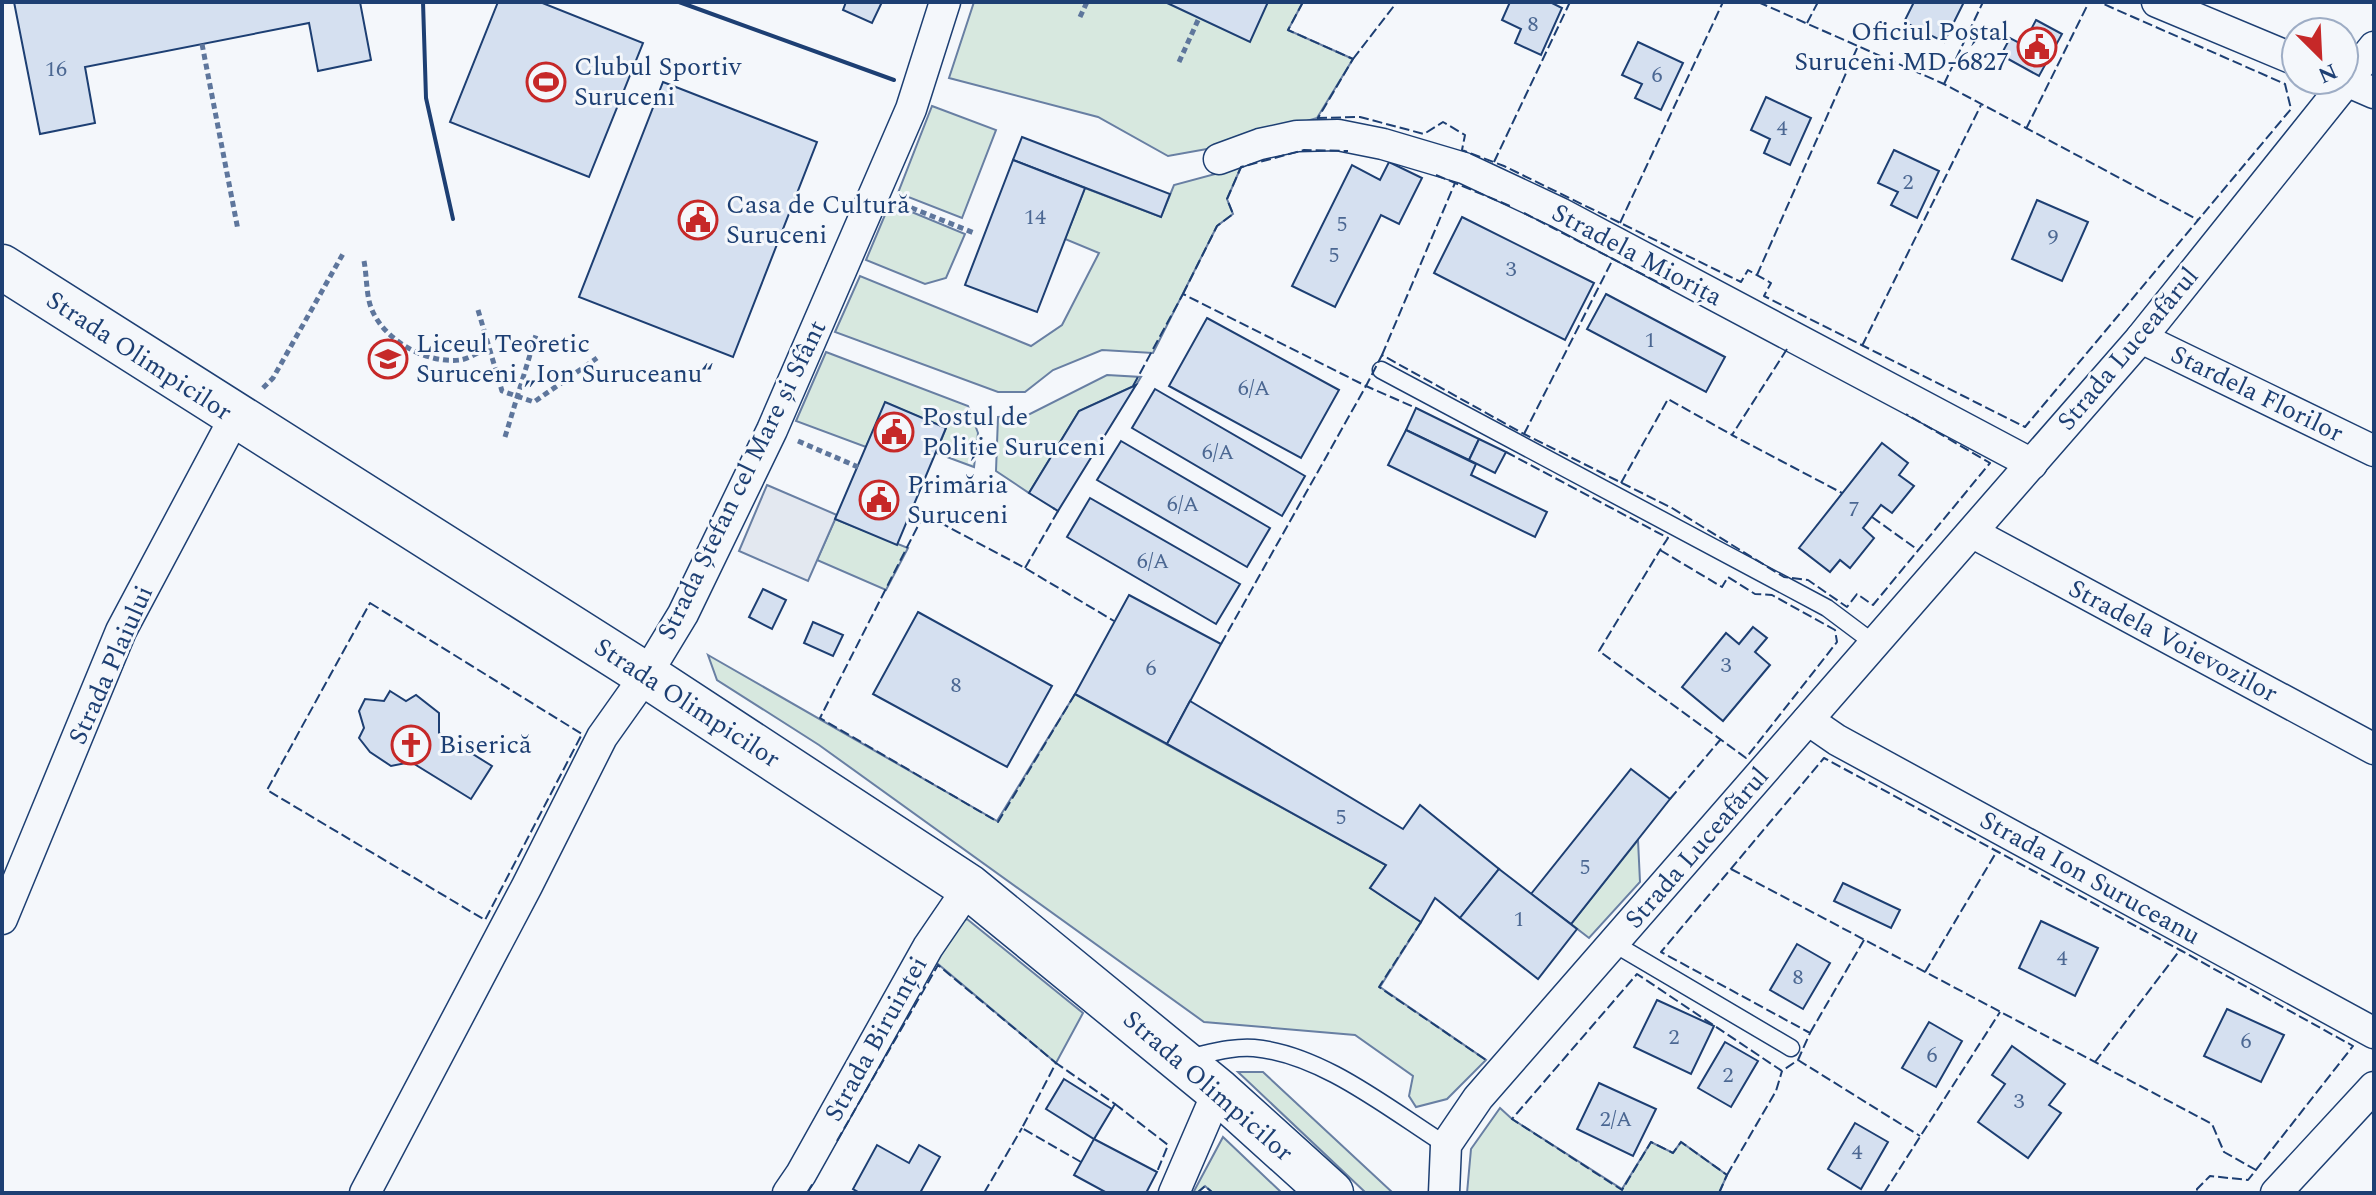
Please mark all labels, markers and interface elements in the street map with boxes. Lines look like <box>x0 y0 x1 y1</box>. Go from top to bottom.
house number: 8 <box>1527 8 1539 41</box>
place label: Oficiul Poștal Suruceni MD-6827 <box>1794 12 2009 82</box>
north arrow <box>2280 16 2360 96</box>
public building icon: Oficiul Poștal Suruceni MD-6827 <box>2016 26 2058 68</box>
place label: Clubul Sportiv Suruceni <box>574 47 743 117</box>
house number: 16 <box>45 53 67 86</box>
text: N <box>2313 54 2342 92</box>
house number: 6 <box>1651 59 1663 92</box>
sports icon: Clubul Sportiv Suruceni <box>525 61 567 103</box>
house number: 4 <box>1776 112 1788 145</box>
house number: 2 <box>1902 166 1914 199</box>
place label: Casa de Cultură Suruceni <box>726 185 910 255</box>
street label: Stradela Miorița <box>1544 193 1730 317</box>
public building icon: Casa de Cultură Suruceni <box>677 199 719 241</box>
house number: 14 <box>1024 201 1046 234</box>
house number: 5 <box>1336 208 1348 241</box>
house number: 9 <box>2047 221 2059 254</box>
house number: 5 <box>1328 239 1340 272</box>
house number: 3 <box>1505 253 1517 286</box>
street label: Strada Luceafărul <box>2047 258 2209 440</box>
street label: Strada Olimpicilor <box>38 281 240 431</box>
street label: Strada Ștefan cel Mare și Sfânt <box>647 313 837 647</box>
place label: Liceul Teoretic Suruceni „Ion Suruceanu“ <box>416 324 714 394</box>
house number: 1 <box>1644 324 1656 357</box>
street label: Stardela Florilor <box>2164 335 2350 453</box>
school or university icon: Liceul Teoretic Suruceni „Ion Suruceanu“ <box>367 338 409 380</box>
house number: 6/A <box>1238 372 1270 405</box>
place label: Postul de Poliție Suruceni <box>922 397 1106 467</box>
public building icon: Postul de Poliție Suruceni <box>873 411 915 453</box>
house number: 6/A <box>1202 436 1234 469</box>
place label: Primăria Suruceni <box>907 465 1008 535</box>
public building icon: Primăria Suruceni <box>858 479 900 521</box>
house number: 6/A <box>1167 488 1199 521</box>
house number: 7 <box>1848 493 1860 526</box>
house number: 6/A <box>1137 545 1169 578</box>
street label: Stradela Voievozilor <box>2061 569 2285 713</box>
street label: Strada Plaiului <box>58 579 164 751</box>
street label: Strada Olimpicilor <box>586 628 788 778</box>
house number: 3 <box>1720 649 1732 682</box>
house number: 6 <box>1145 652 1157 685</box>
house number: 8 <box>950 669 962 702</box>
church icon: Biserică <box>390 724 432 766</box>
place label: Biserică <box>439 725 532 765</box>
street label: Strada Luceafărul <box>1615 758 1779 938</box>
house number: 5 <box>1335 801 1347 834</box>
street label: Strada Ion Suruceanu <box>1972 801 2208 955</box>
house number: 5 <box>1579 851 1591 884</box>
house number: 1 <box>1513 903 1525 936</box>
house number: 4 <box>2056 942 2068 975</box>
street label: Strada Biruinței <box>814 949 938 1129</box>
house number: 8 <box>1792 961 1804 994</box>
street label: Strada Olimpicilor <box>1114 1000 1302 1172</box>
house number: 2 <box>1668 1021 1680 1054</box>
house number: 6 <box>2240 1025 2252 1058</box>
house number: 6 <box>1926 1039 1938 1072</box>
house number: 2 <box>1722 1059 1734 1092</box>
house number: 3 <box>2013 1085 2025 1118</box>
house number: 2/A <box>1600 1103 1632 1136</box>
house number: 4 <box>1851 1136 1863 1169</box>

